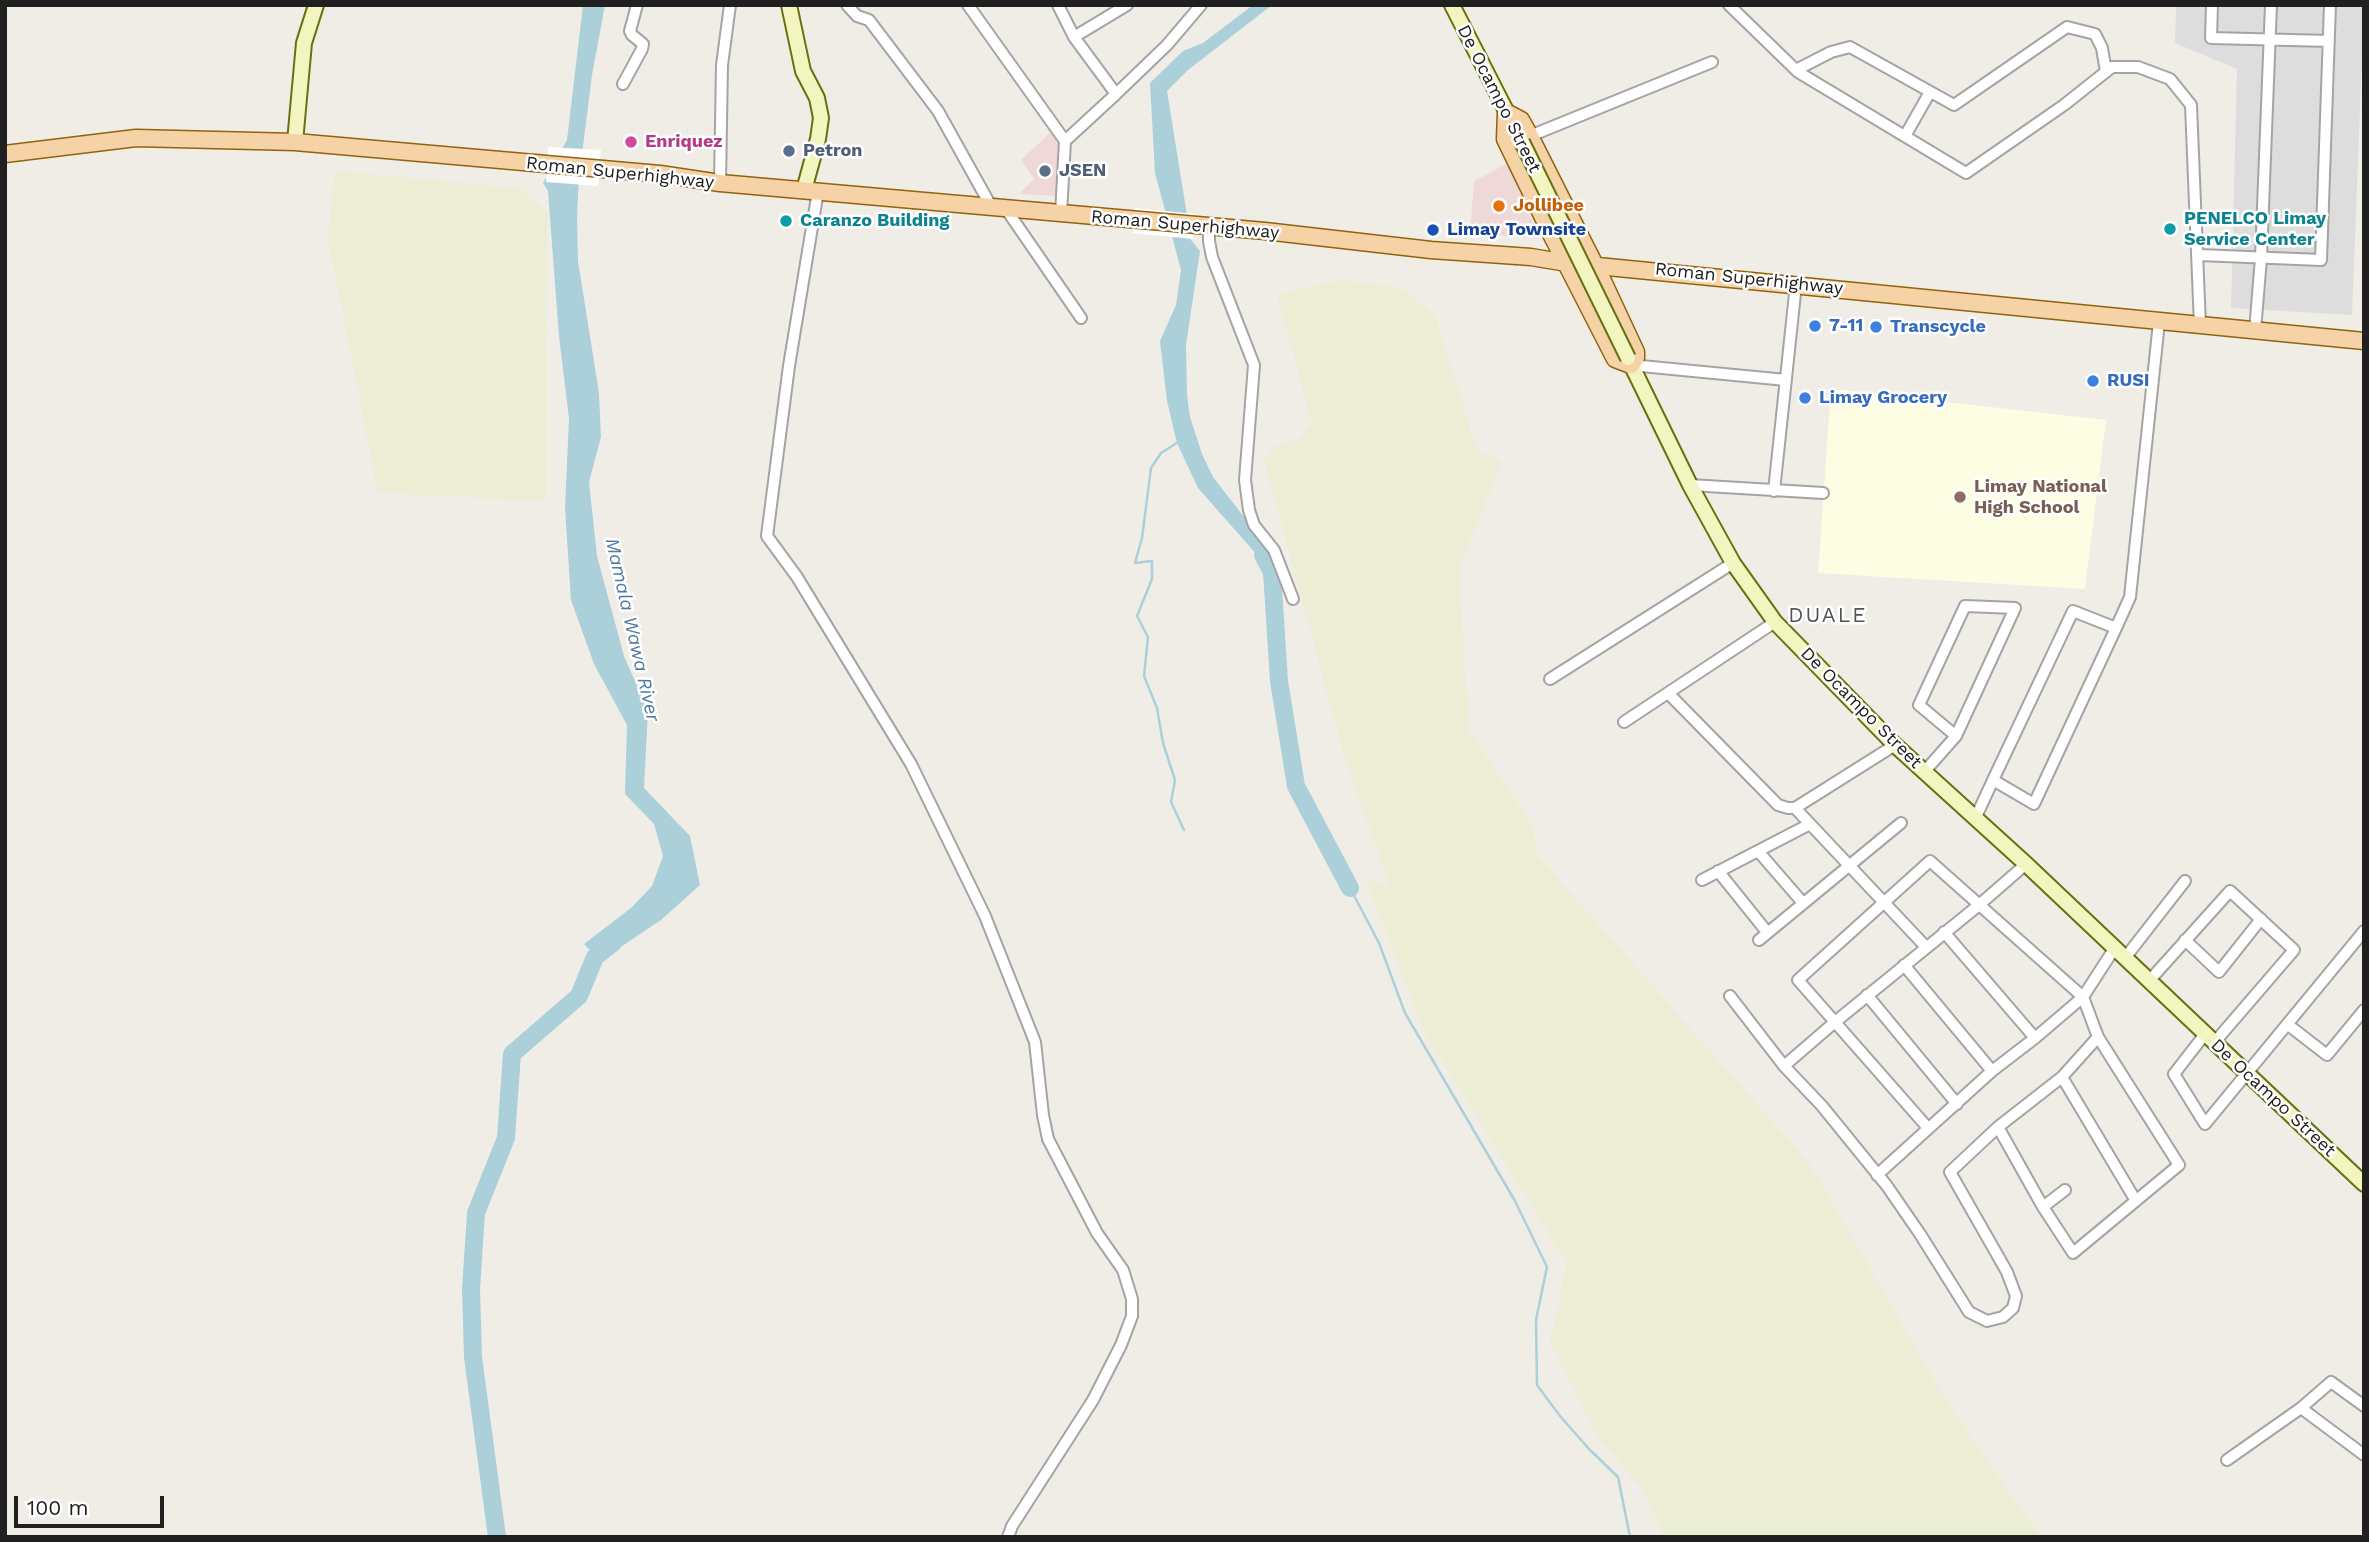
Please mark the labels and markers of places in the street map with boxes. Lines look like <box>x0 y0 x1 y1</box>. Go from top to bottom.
place label: Enriquez <box>645 131 723 153</box>
marker: Enriquez <box>623 134 639 150</box>
place label: Petron <box>803 140 862 162</box>
marker: Petron <box>781 143 797 159</box>
place label: JSEN <box>1059 160 1106 182</box>
marker: JSEN <box>1037 163 1053 179</box>
place label: Jollibee <box>1513 195 1584 217</box>
marker: Jollibee <box>1491 198 1507 214</box>
place label: PENELCO Limay Service Center <box>2184 208 2326 250</box>
place label: Caranzo Building <box>800 210 949 232</box>
marker: Caranzo Building <box>778 213 794 229</box>
place label: Limay Townsite <box>1447 219 1586 241</box>
marker: PENELCO Limay Service Center <box>2162 221 2178 237</box>
marker: Limay Townsite <box>1425 222 1441 238</box>
place label: 7-11 <box>1829 315 1863 337</box>
place label: Transcycle <box>1890 316 1986 338</box>
marker: 7-11 <box>1807 318 1823 334</box>
marker: Transcycle <box>1868 319 1884 335</box>
place label: RUSI <box>2107 370 2150 392</box>
marker: RUSI <box>2085 373 2101 389</box>
place label: Limay Grocery <box>1819 387 1947 409</box>
marker: Limay Grocery <box>1797 390 1813 406</box>
place label: Limay National High School <box>1974 476 2107 518</box>
marker: Limay National High School <box>1952 489 1968 505</box>

